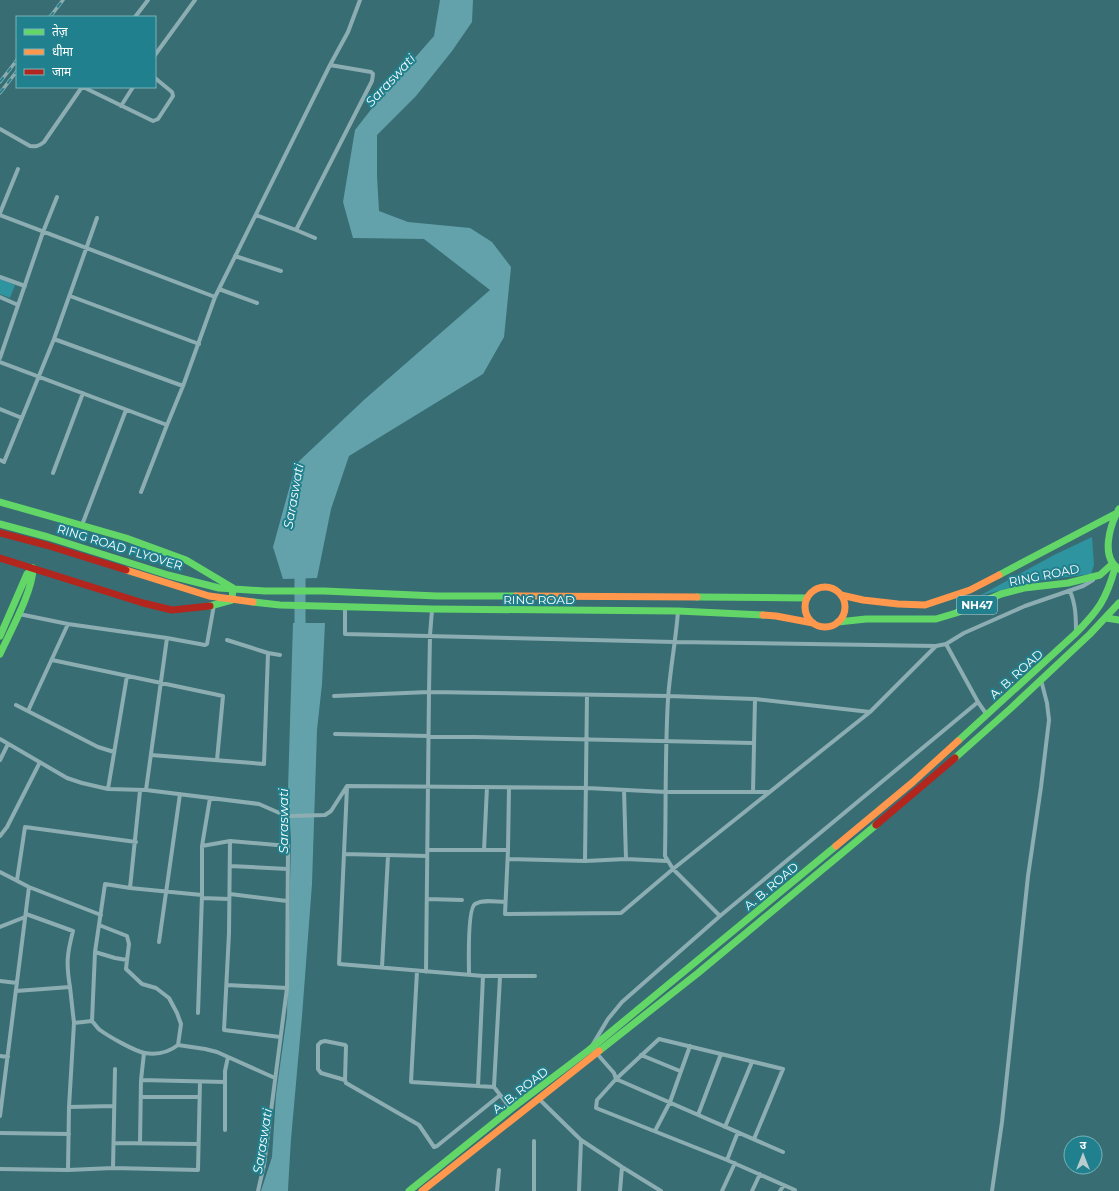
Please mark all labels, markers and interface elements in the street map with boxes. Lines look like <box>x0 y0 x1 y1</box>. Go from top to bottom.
legend <box>16 16 156 88</box>
text: तेज़ <box>52 24 69 39</box>
text: धीमा <box>52 44 74 59</box>
water label: Saraswati <box>362 50 419 109</box>
text: जाम <box>52 64 72 79</box>
water label: Saraswati <box>279 462 307 530</box>
street label: RING ROAD FLYOVER <box>55 521 185 573</box>
street label: RING ROAD <box>1007 561 1081 589</box>
street label: RING ROAD <box>503 592 575 607</box>
road number: NH47 <box>957 596 997 614</box>
street label: A. B. ROAD <box>986 646 1046 702</box>
water label: Saraswati <box>275 788 291 854</box>
street label: A. B. ROAD <box>741 859 801 913</box>
street label: A. B. ROAD <box>489 1064 551 1116</box>
water label: Saraswati <box>249 1107 275 1175</box>
north arrow <box>1063 1135 1103 1175</box>
text: उ <box>1080 1138 1087 1152</box>

